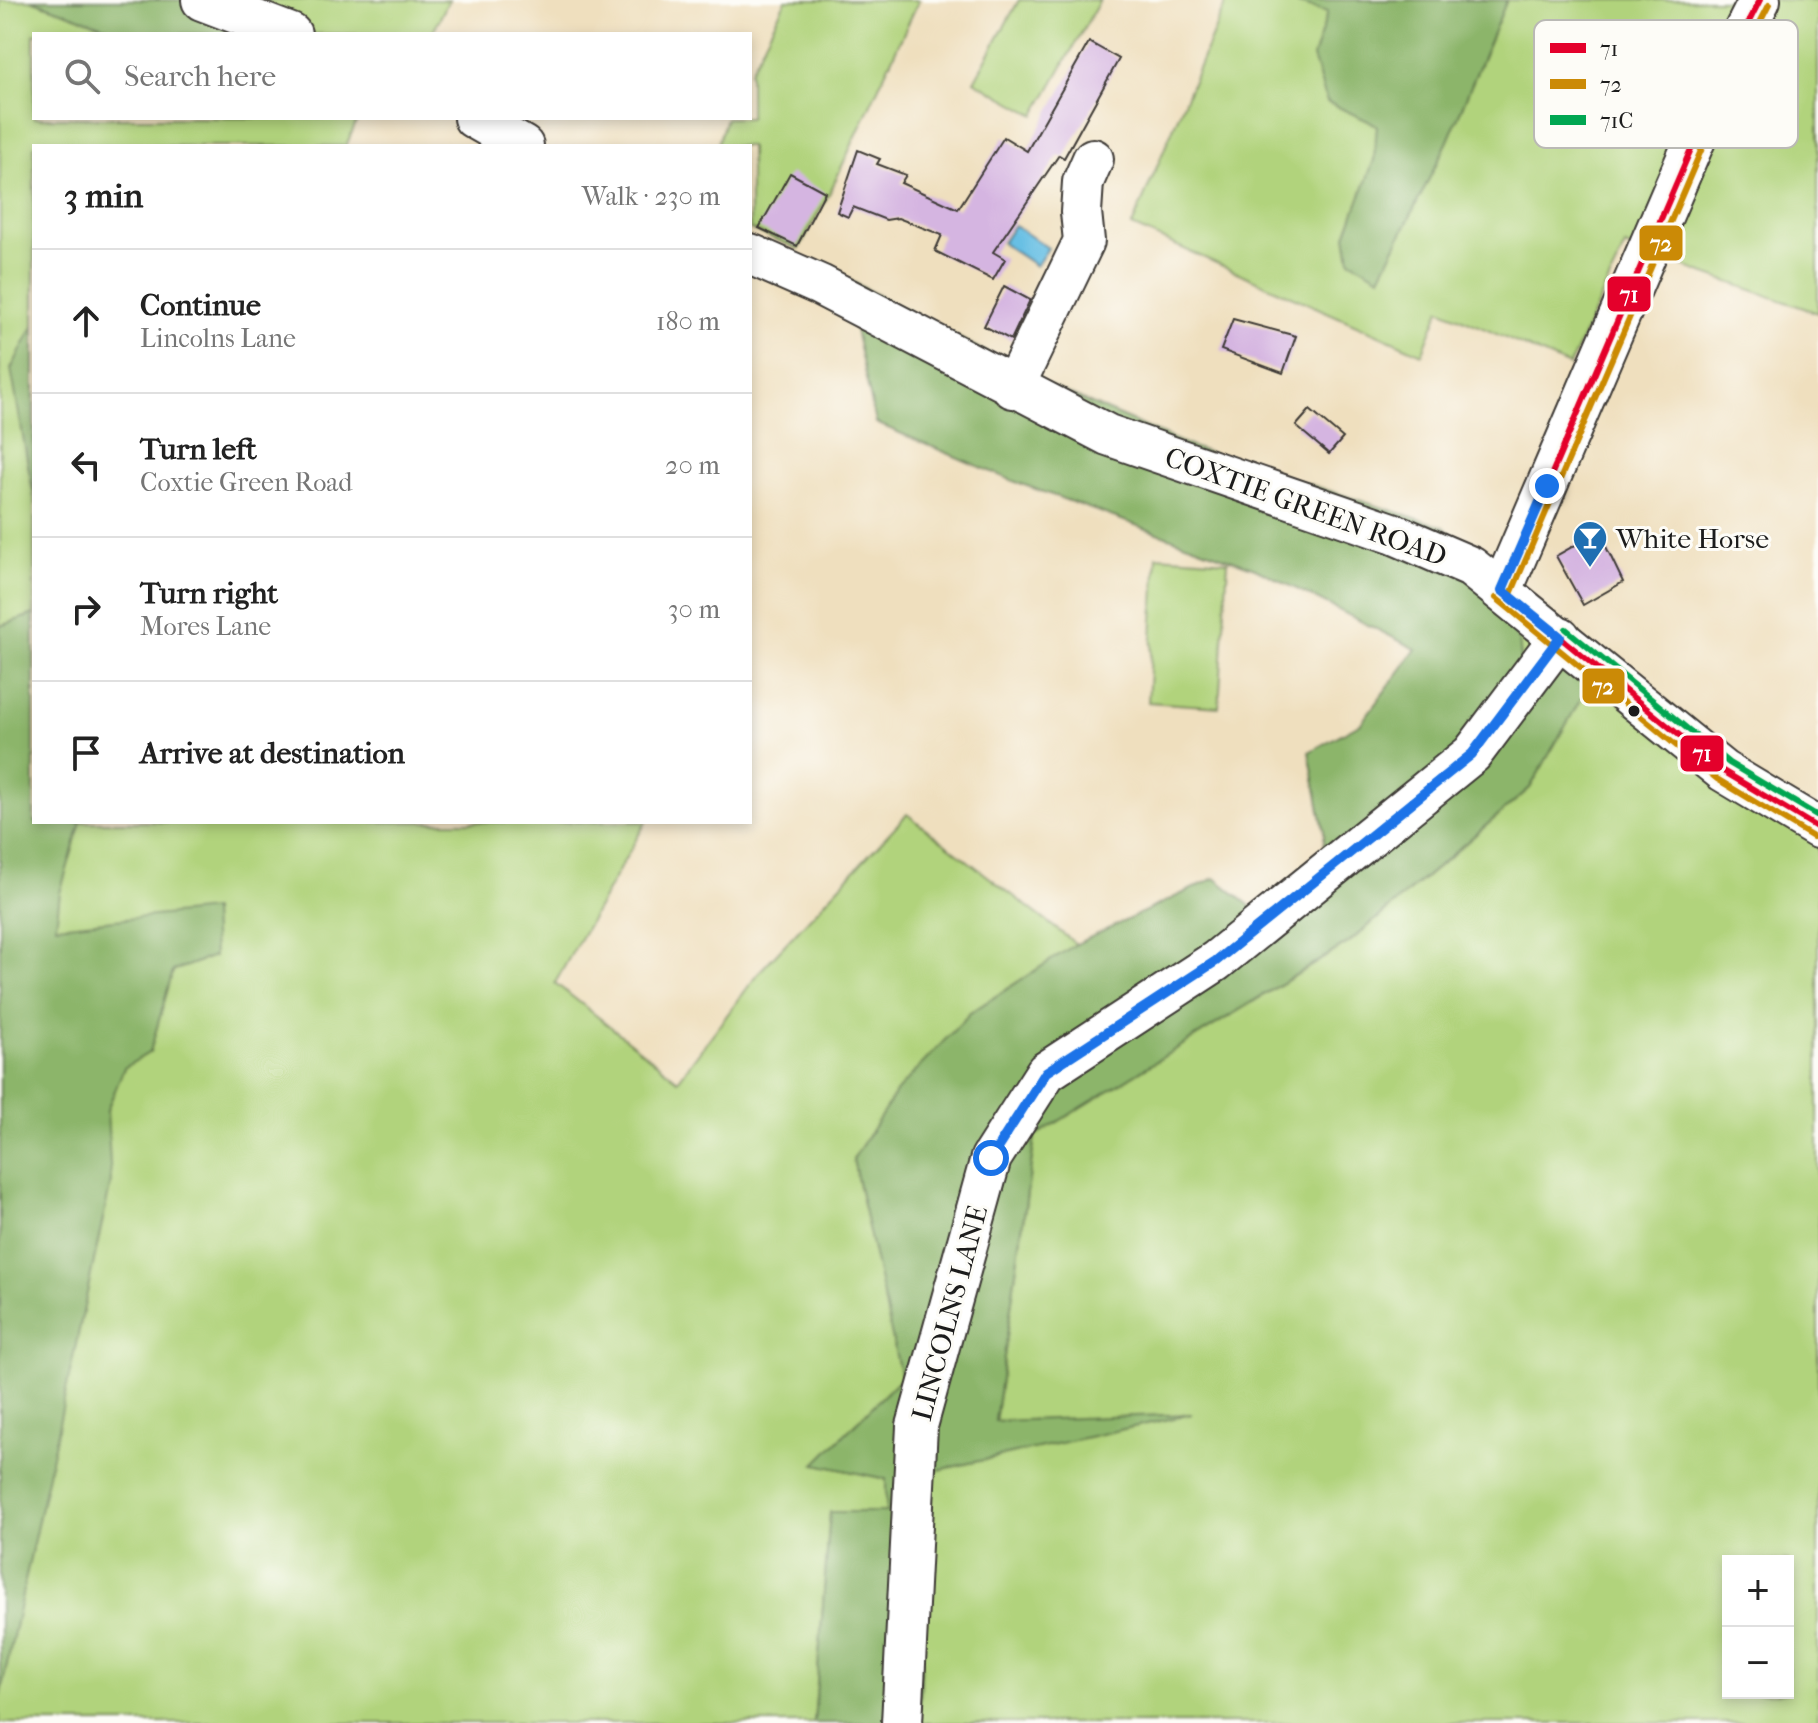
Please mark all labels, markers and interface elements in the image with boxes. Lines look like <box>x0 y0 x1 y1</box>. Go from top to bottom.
legend <box>1534 20 1798 148</box>
search box <box>32 32 752 120</box>
text: 71 <box>1600 36 1618 62</box>
icon: search <box>60 54 104 98</box>
text: Search here <box>124 59 276 94</box>
text: 72 <box>1600 72 1622 98</box>
text: 71C <box>1600 108 1633 134</box>
text: 3 min <box>64 176 143 216</box>
text: Walk · 230 m <box>582 181 720 212</box>
line badge: 72 <box>1638 224 1684 262</box>
text: 72 <box>1649 231 1672 257</box>
line badge: 71 <box>1606 275 1652 313</box>
text: 71 <box>1619 282 1638 308</box>
text: Continue <box>140 288 261 323</box>
icon: ahead <box>64 299 108 343</box>
text: 180 m <box>656 306 720 337</box>
text: Lincolns Lane <box>140 323 296 354</box>
text: Turn left <box>140 432 257 467</box>
street label: COXTIE GREEN ROAD <box>1161 440 1451 573</box>
icon: left <box>64 443 108 487</box>
text: 20 m <box>665 450 720 481</box>
text: Coxtie Green Road <box>140 467 353 498</box>
route end <box>1529 468 1565 504</box>
bar icon: White Horse <box>1571 519 1609 569</box>
place label: White Horse <box>1615 522 1769 555</box>
text: Turn right <box>140 576 278 611</box>
icon: right <box>64 587 108 631</box>
text: 30 m <box>668 594 720 625</box>
text: Mores Lane <box>140 611 271 642</box>
line badge: 72 <box>1581 667 1626 705</box>
text: 72 <box>1591 674 1614 700</box>
unlabelled marker <box>1626 703 1642 719</box>
icon: arrive <box>64 731 108 775</box>
line badge: 71 <box>1679 734 1725 773</box>
text: Arrive at destination <box>140 736 405 771</box>
text: 71 <box>1692 741 1711 767</box>
route start <box>973 1140 1009 1176</box>
street label: LINCOLNS LANE <box>905 1202 994 1424</box>
map controls <box>1722 1555 1794 1699</box>
button: + <box>1722 1555 1794 1627</box>
button: − <box>1722 1627 1794 1699</box>

